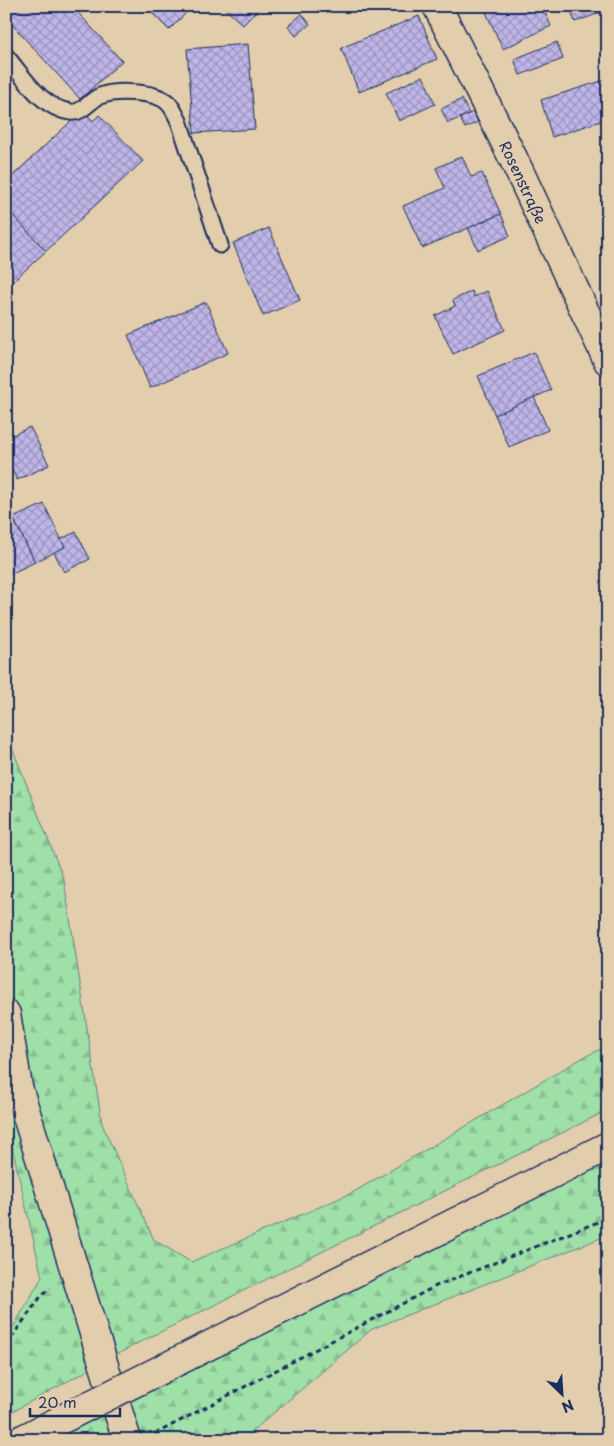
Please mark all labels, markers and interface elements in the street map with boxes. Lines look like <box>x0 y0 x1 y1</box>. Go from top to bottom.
street label: Rosenstraße <box>494 136 553 227</box>
north arrow <box>536 1368 586 1418</box>
scale bar <box>30 1386 120 1418</box>
text: 20 m <box>38 1390 77 1413</box>
text: N <box>558 1394 577 1418</box>

